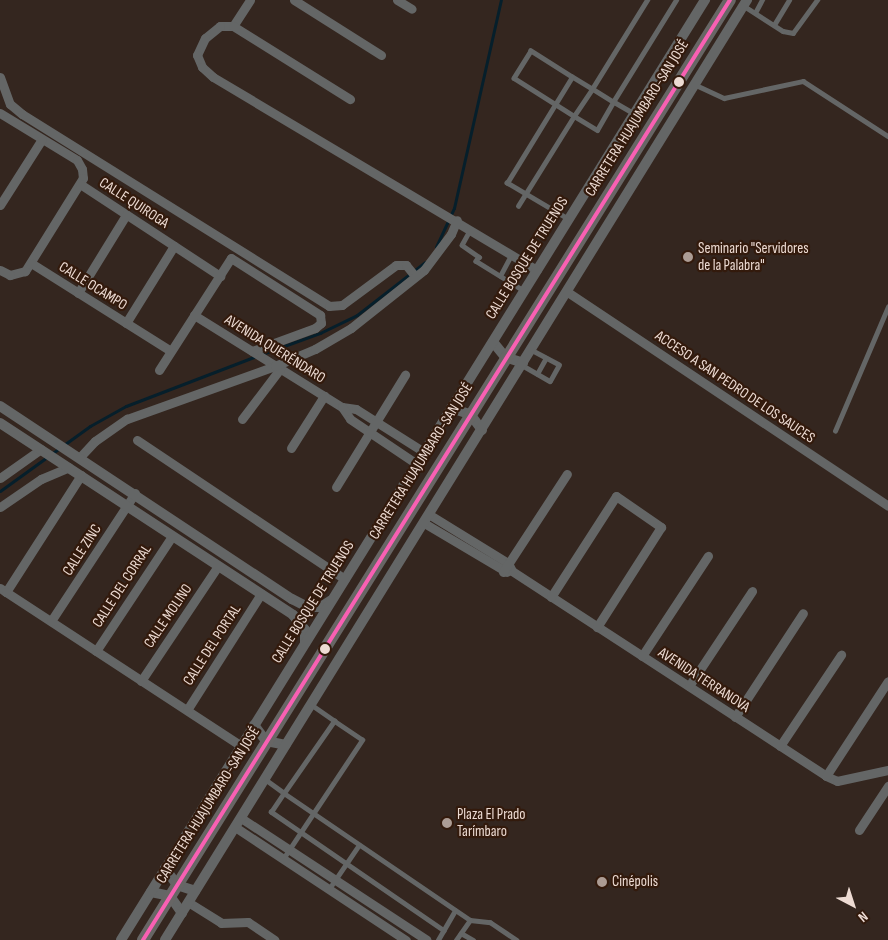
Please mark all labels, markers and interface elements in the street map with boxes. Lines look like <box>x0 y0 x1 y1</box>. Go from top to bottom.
street label: CARRETERA HUAJUMBARO-SAN JOSÉ <box>581 36 693 200</box>
unlabelled marker <box>674 77 684 87</box>
street label: CALLE QUIROGA <box>96 174 172 232</box>
street label: CALLE BOSQUE DE TRUENOS <box>482 193 572 323</box>
place label: Seminario "Servidores de la Palabra" <box>698 239 809 274</box>
marker: Seminario "Servidores de la Palabra" <box>682 251 694 263</box>
street label: CALLE OCAMPO <box>56 258 130 314</box>
street label: AVENIDA QUERÉNDARO <box>221 311 329 387</box>
street label: ACCESO A SAN PEDRO DE LOS SAUCES <box>652 327 818 447</box>
street label: CARRETERA HUAJUMBARO-SAN JOSÉ <box>365 379 477 543</box>
street label: CALLE ZINC <box>59 521 105 579</box>
street label: CALLE BOSQUE DE TRUENOS <box>268 537 358 667</box>
street label: CALLE DEL CORRAL <box>89 541 155 631</box>
street label: CALLE MOLINO <box>140 581 196 651</box>
street label: CALLE DEL PORTAL <box>179 601 245 689</box>
unlabelled marker <box>320 644 330 654</box>
street label: AVENIDA TERRANOVA <box>655 644 753 716</box>
street label: CARRETERA HUAJUMBARO-SAN JOSÉ <box>152 723 264 887</box>
place label: Plaza El Prado Tarímbaro <box>457 805 525 840</box>
marker: Plaza El Prado Tarímbaro <box>441 817 453 829</box>
place label: Cinépolis <box>612 873 658 891</box>
marker: Cinépolis <box>596 876 608 888</box>
north arrow <box>828 880 878 930</box>
text: N <box>855 908 871 926</box>

